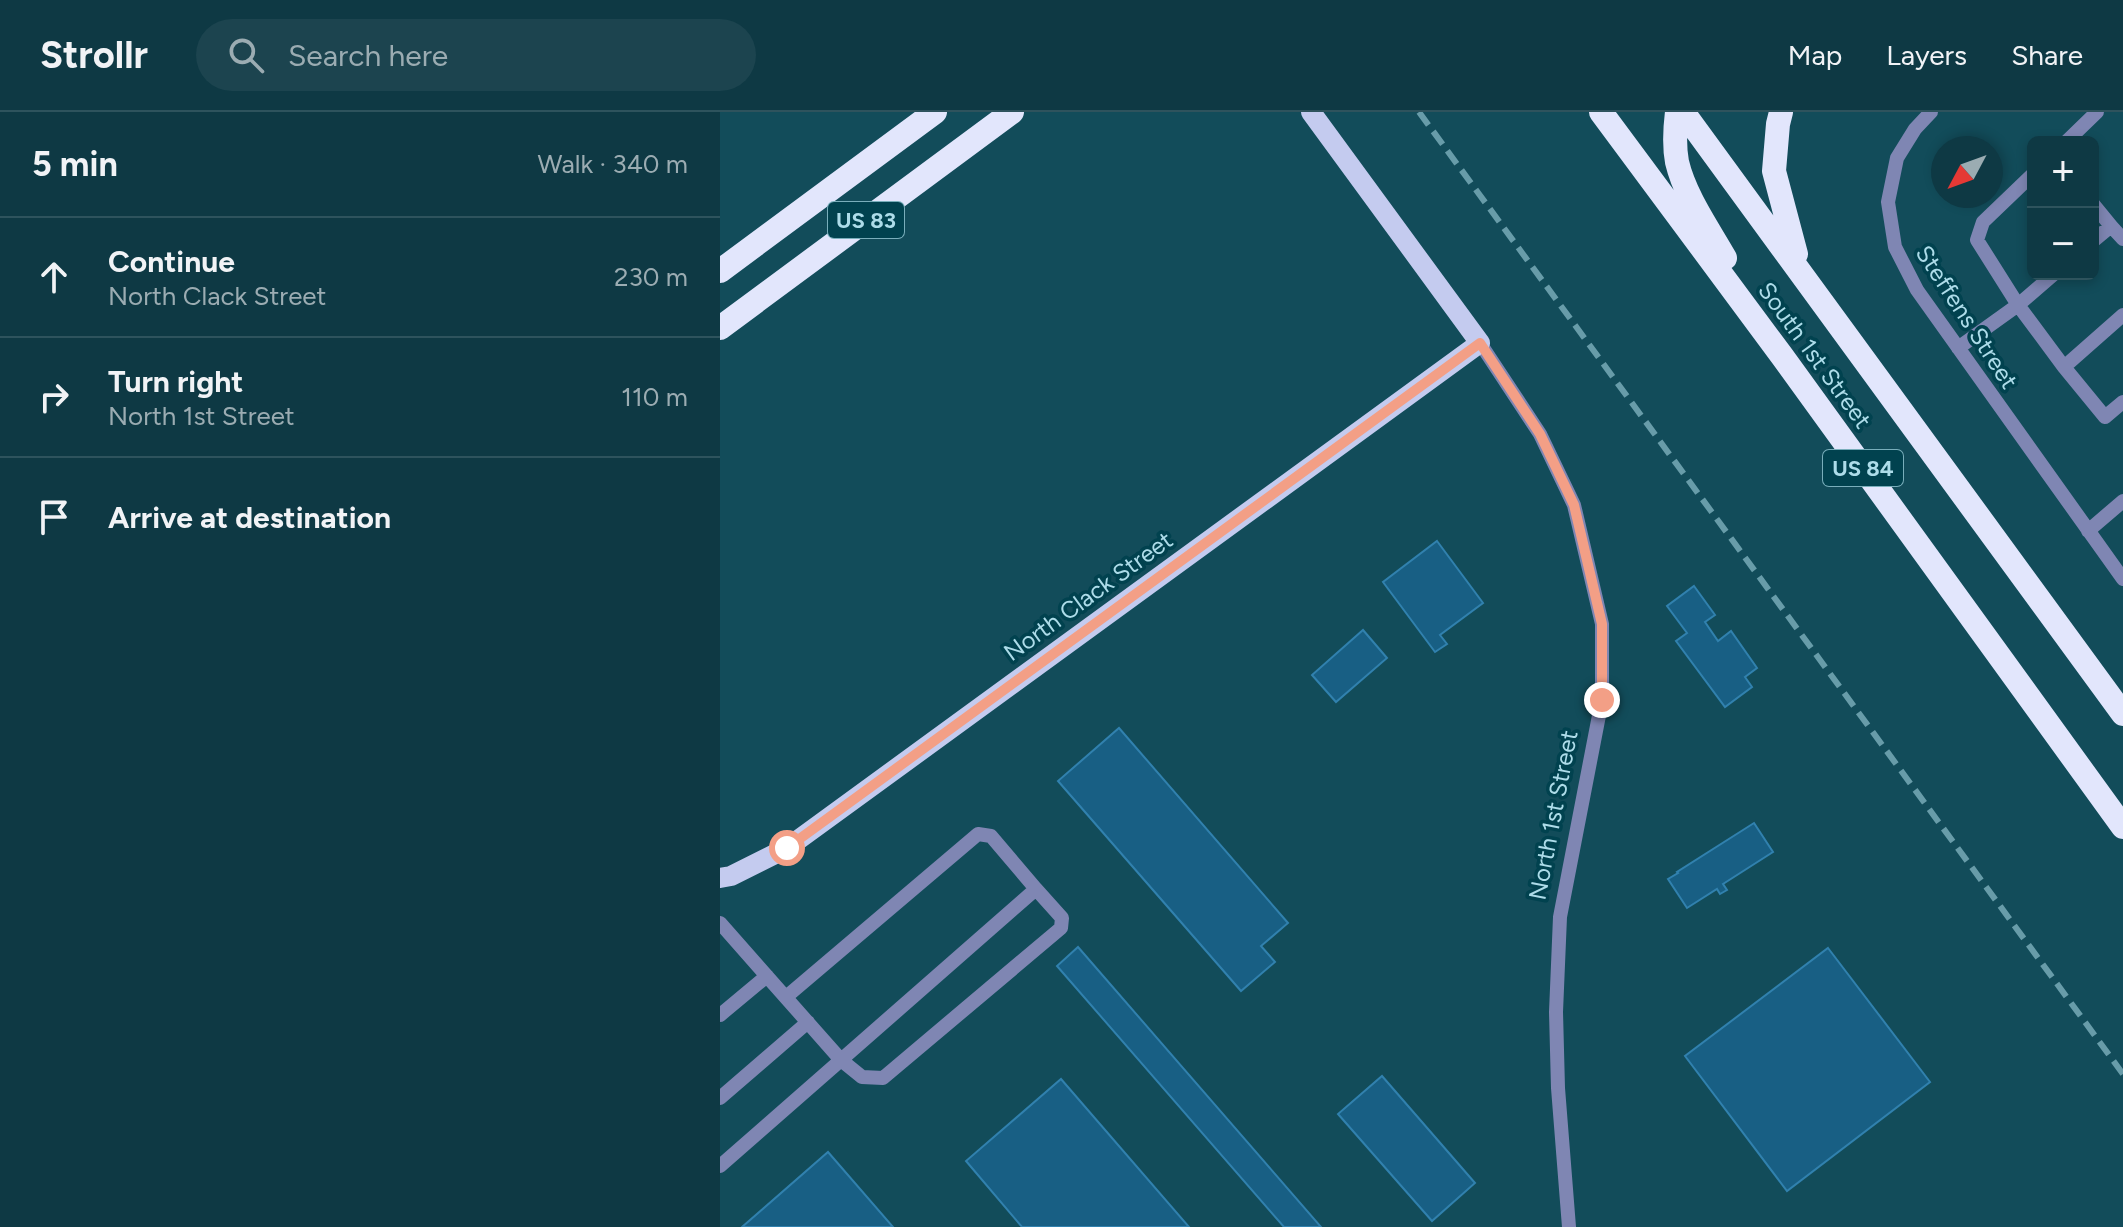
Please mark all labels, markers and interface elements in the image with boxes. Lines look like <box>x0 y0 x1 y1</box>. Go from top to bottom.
search box <box>196 19 756 91</box>
text: Strollr <box>40 32 148 78</box>
icon: search <box>224 33 268 77</box>
text: Search here <box>288 37 448 74</box>
text: Map <box>1788 38 1842 72</box>
text: Layers <box>1886 38 1967 72</box>
text: Share <box>2011 38 2083 72</box>
north arrow <box>1931 136 2003 208</box>
map controls <box>2027 136 2099 280</box>
button: + <box>2027 136 2099 208</box>
text: 5 min <box>32 144 118 185</box>
text: Walk · 340 m <box>538 148 688 180</box>
road number: US 83 <box>828 202 904 238</box>
button: − <box>2027 208 2099 280</box>
street label: Steffens Street <box>1910 240 2024 394</box>
text: Continue <box>108 243 235 280</box>
icon: ahead <box>32 255 76 299</box>
text: 230 m <box>614 261 688 293</box>
street label: South 1st Street <box>1752 276 1878 434</box>
text: North Clack Street <box>108 280 326 312</box>
text: Turn right <box>108 363 243 400</box>
icon: right <box>32 375 76 419</box>
text: 110 m <box>621 381 688 413</box>
text: North 1st Street <box>108 400 295 432</box>
road number: US 84 <box>1823 450 1903 486</box>
icon: arrive <box>32 495 76 539</box>
text: Arrive at destination <box>108 499 391 536</box>
street label: North Clack Street <box>998 525 1178 667</box>
route end <box>1584 682 1620 718</box>
street label: North 1st Street <box>1522 728 1584 902</box>
route start <box>769 830 805 866</box>

